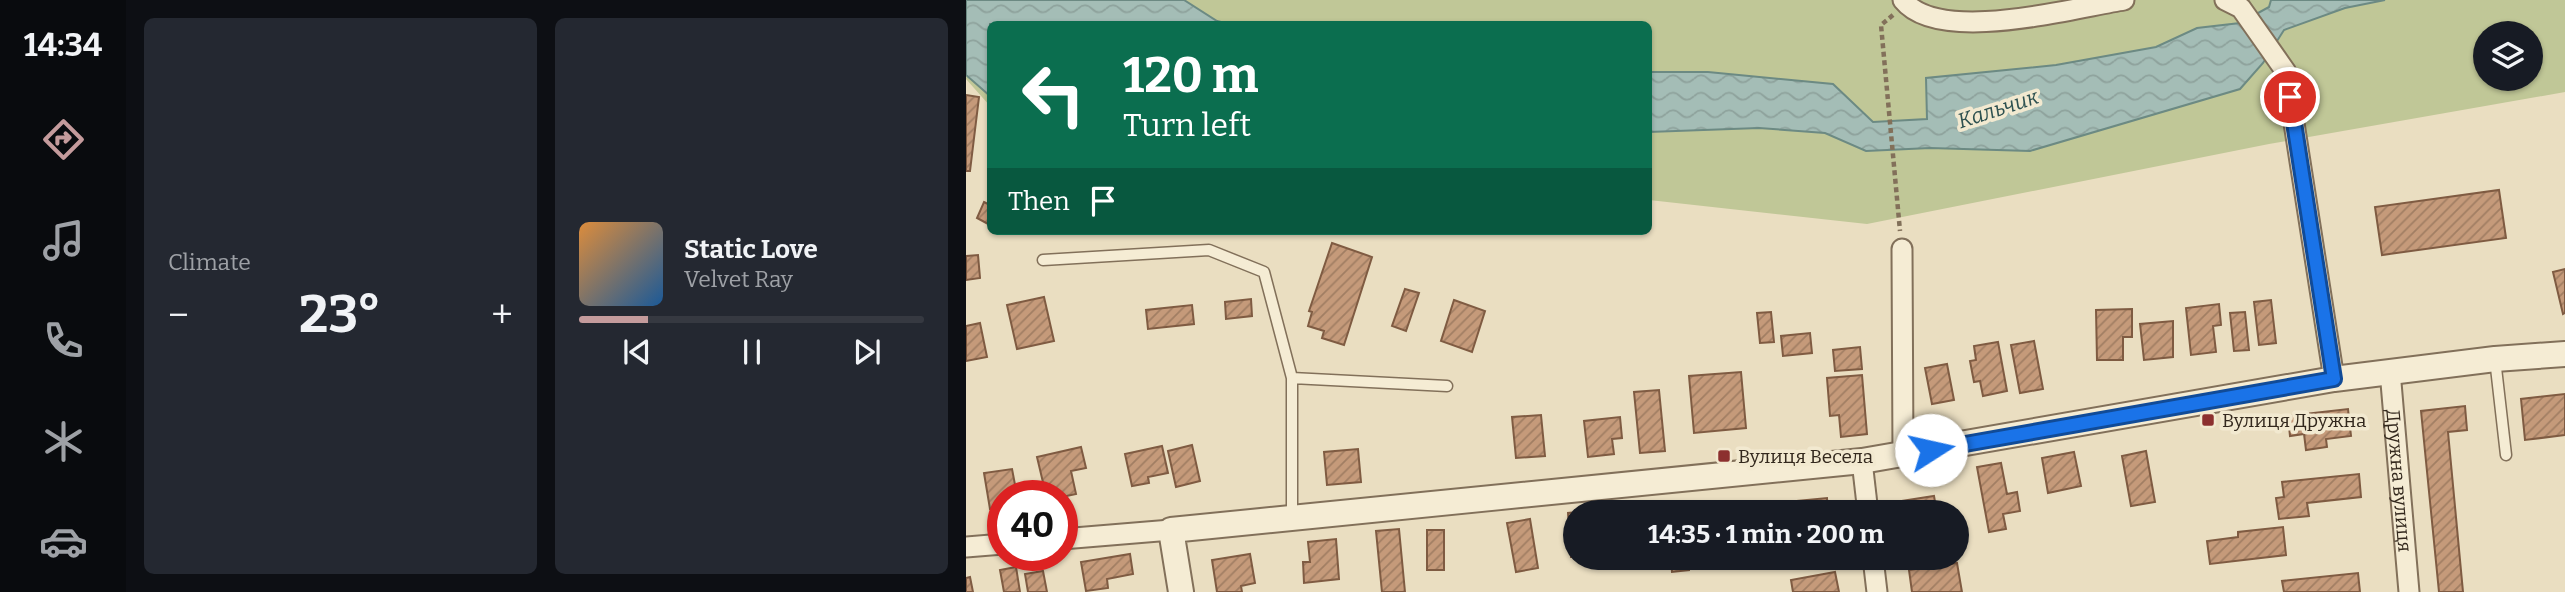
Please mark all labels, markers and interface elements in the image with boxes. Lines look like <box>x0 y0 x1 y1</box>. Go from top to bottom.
map controls <box>2473 21 2543 91</box>
button: layers <box>2473 21 2543 91</box>
text: 14:34 <box>24 26 102 64</box>
text: 120 m <box>1123 46 1258 105</box>
icon: left <box>1008 49 1099 140</box>
pin <box>2260 67 2320 127</box>
icon: arrive <box>2271 78 2309 116</box>
water label: Кальчик <box>1954 84 2042 134</box>
text: Turn left <box>1123 106 1251 144</box>
icon: directions <box>39 115 88 164</box>
icon: arrive <box>1084 182 1122 220</box>
text: Then <box>1008 186 1070 217</box>
icon: music <box>39 216 88 265</box>
text: Static Love <box>684 234 818 265</box>
text: Climate <box>168 248 251 276</box>
text: Velvet Ray <box>684 265 793 293</box>
text: 23° <box>299 283 381 346</box>
text: − <box>168 292 189 338</box>
text: + <box>491 292 513 338</box>
icon: phone <box>39 316 88 365</box>
icon: previous <box>618 333 656 371</box>
icon: pause <box>733 333 771 371</box>
icon: next <box>848 333 886 371</box>
street label: Дружна вулиця <box>2382 408 2417 553</box>
place label: Вулиця Дружна <box>2222 409 2367 432</box>
marker: Вулиця Дружна <box>2200 412 2216 428</box>
position arrow <box>1894 413 1968 487</box>
icon: climate <box>39 417 88 466</box>
place label: Вулиця Весела <box>1738 445 1874 468</box>
marker: Вулиця Весела <box>1716 448 1732 464</box>
speed limit sign: 40 <box>987 480 1078 571</box>
icon: car <box>39 517 88 566</box>
text: 14:35 · 1 min · 200 m <box>1648 519 1884 550</box>

